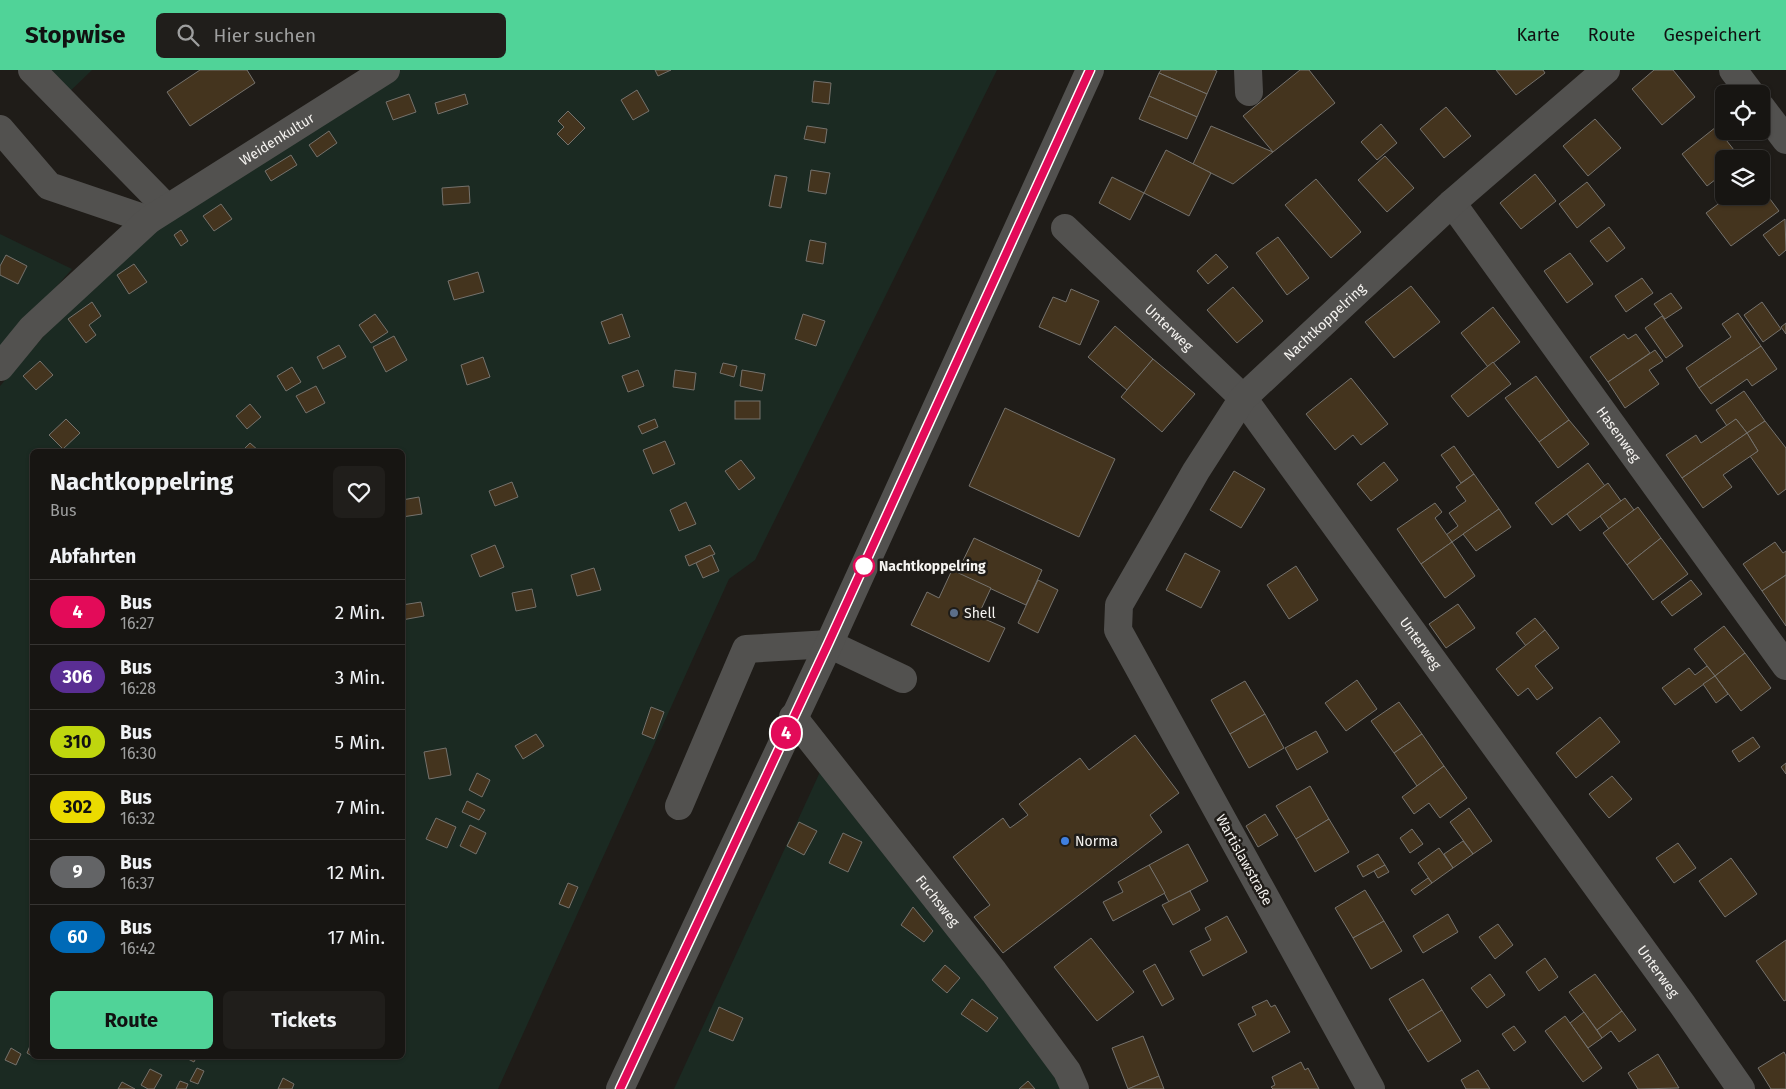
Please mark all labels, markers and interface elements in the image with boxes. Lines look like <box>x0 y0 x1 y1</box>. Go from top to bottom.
search box <box>156 13 506 58</box>
text: Stopwise <box>25 21 126 49</box>
icon: search <box>174 21 202 49</box>
text: Hier suchen <box>214 24 316 47</box>
text: Karte <box>1517 24 1560 46</box>
text: Route <box>1588 24 1635 46</box>
text: Gespeichert <box>1663 24 1761 46</box>
map controls <box>1715 85 1770 205</box>
button: locate <box>1715 85 1770 140</box>
street label: Weidenkultur <box>236 109 318 169</box>
button: layers <box>1715 150 1770 205</box>
street label: Nachtkoppelring <box>1280 279 1369 364</box>
street label: Unterweg <box>1141 300 1197 355</box>
street label: Hasenweg <box>1593 403 1645 466</box>
button: heart <box>333 466 385 518</box>
text: Nachtkoppelring <box>50 468 233 496</box>
text: Bus <box>50 501 77 520</box>
text: Abfahrten <box>50 545 136 568</box>
marker: Nachtkoppelring <box>853 555 875 577</box>
place label: Nachtkoppelring <box>879 558 986 575</box>
text: Bus <box>120 591 152 614</box>
text: 4 <box>72 601 83 623</box>
text: 2 Min. <box>335 601 385 624</box>
place label: Shell <box>964 605 996 622</box>
marker: Shell <box>948 607 960 619</box>
text: 16:27 <box>120 614 154 633</box>
street label: Unterweg <box>1396 614 1446 673</box>
text: Bus <box>120 656 152 679</box>
text: 306 <box>62 666 93 688</box>
text: 3 Min. <box>335 666 385 689</box>
text: 16:28 <box>120 679 156 698</box>
line badge: 4 <box>770 717 802 749</box>
text: Bus <box>120 721 152 744</box>
text: 4 <box>781 722 791 744</box>
text: 310 <box>64 731 91 753</box>
text: 5 Min. <box>335 731 385 754</box>
text: 16:30 <box>120 744 156 763</box>
text: Bus <box>120 786 152 809</box>
text: 302 <box>63 796 92 818</box>
text: 7 Min. <box>336 796 385 819</box>
text: 16:32 <box>120 809 155 828</box>
street label: Wartislawstraße <box>1212 812 1276 908</box>
place label: Norma <box>1075 833 1118 850</box>
marker: Norma <box>1059 835 1071 847</box>
text: Bus <box>120 851 152 874</box>
text: 9 <box>72 861 83 883</box>
text: 12 Min. <box>326 861 385 884</box>
street label: Fuchsweg <box>912 872 964 930</box>
text: 16:37 <box>120 874 154 893</box>
text: Bus <box>120 916 152 939</box>
text: 60 <box>67 926 88 948</box>
text: 17 Min. <box>327 926 385 949</box>
text: 16:42 <box>120 939 155 958</box>
street label: Unterweg <box>1634 942 1683 1001</box>
button: Route <box>50 991 213 1049</box>
button: Tickets <box>223 991 385 1049</box>

